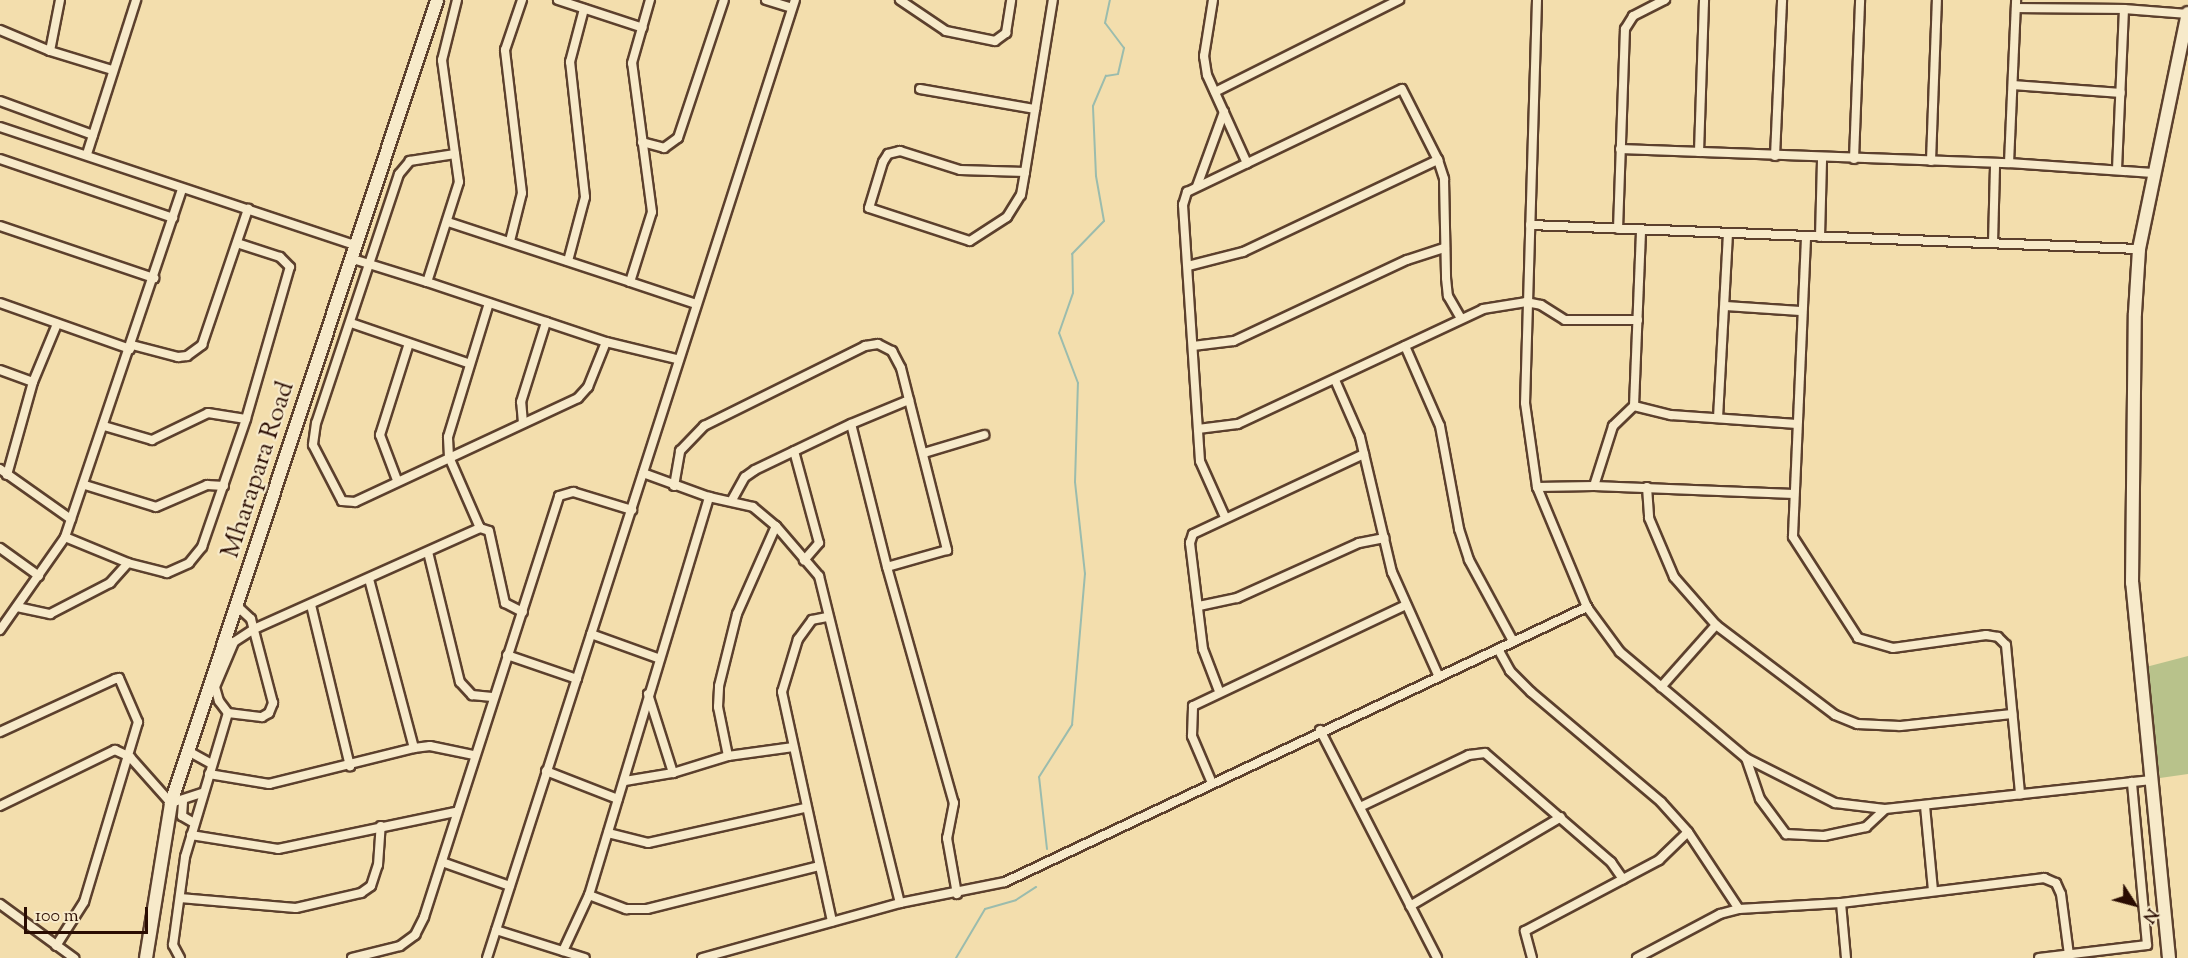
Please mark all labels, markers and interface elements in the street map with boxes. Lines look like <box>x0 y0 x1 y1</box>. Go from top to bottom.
street label: Mharapara Road <box>216 378 302 562</box>
north arrow <box>2104 874 2164 934</box>
scale bar <box>27 895 152 933</box>
text: N <box>2136 903 2162 927</box>
text: 100 m <box>35 904 79 930</box>

